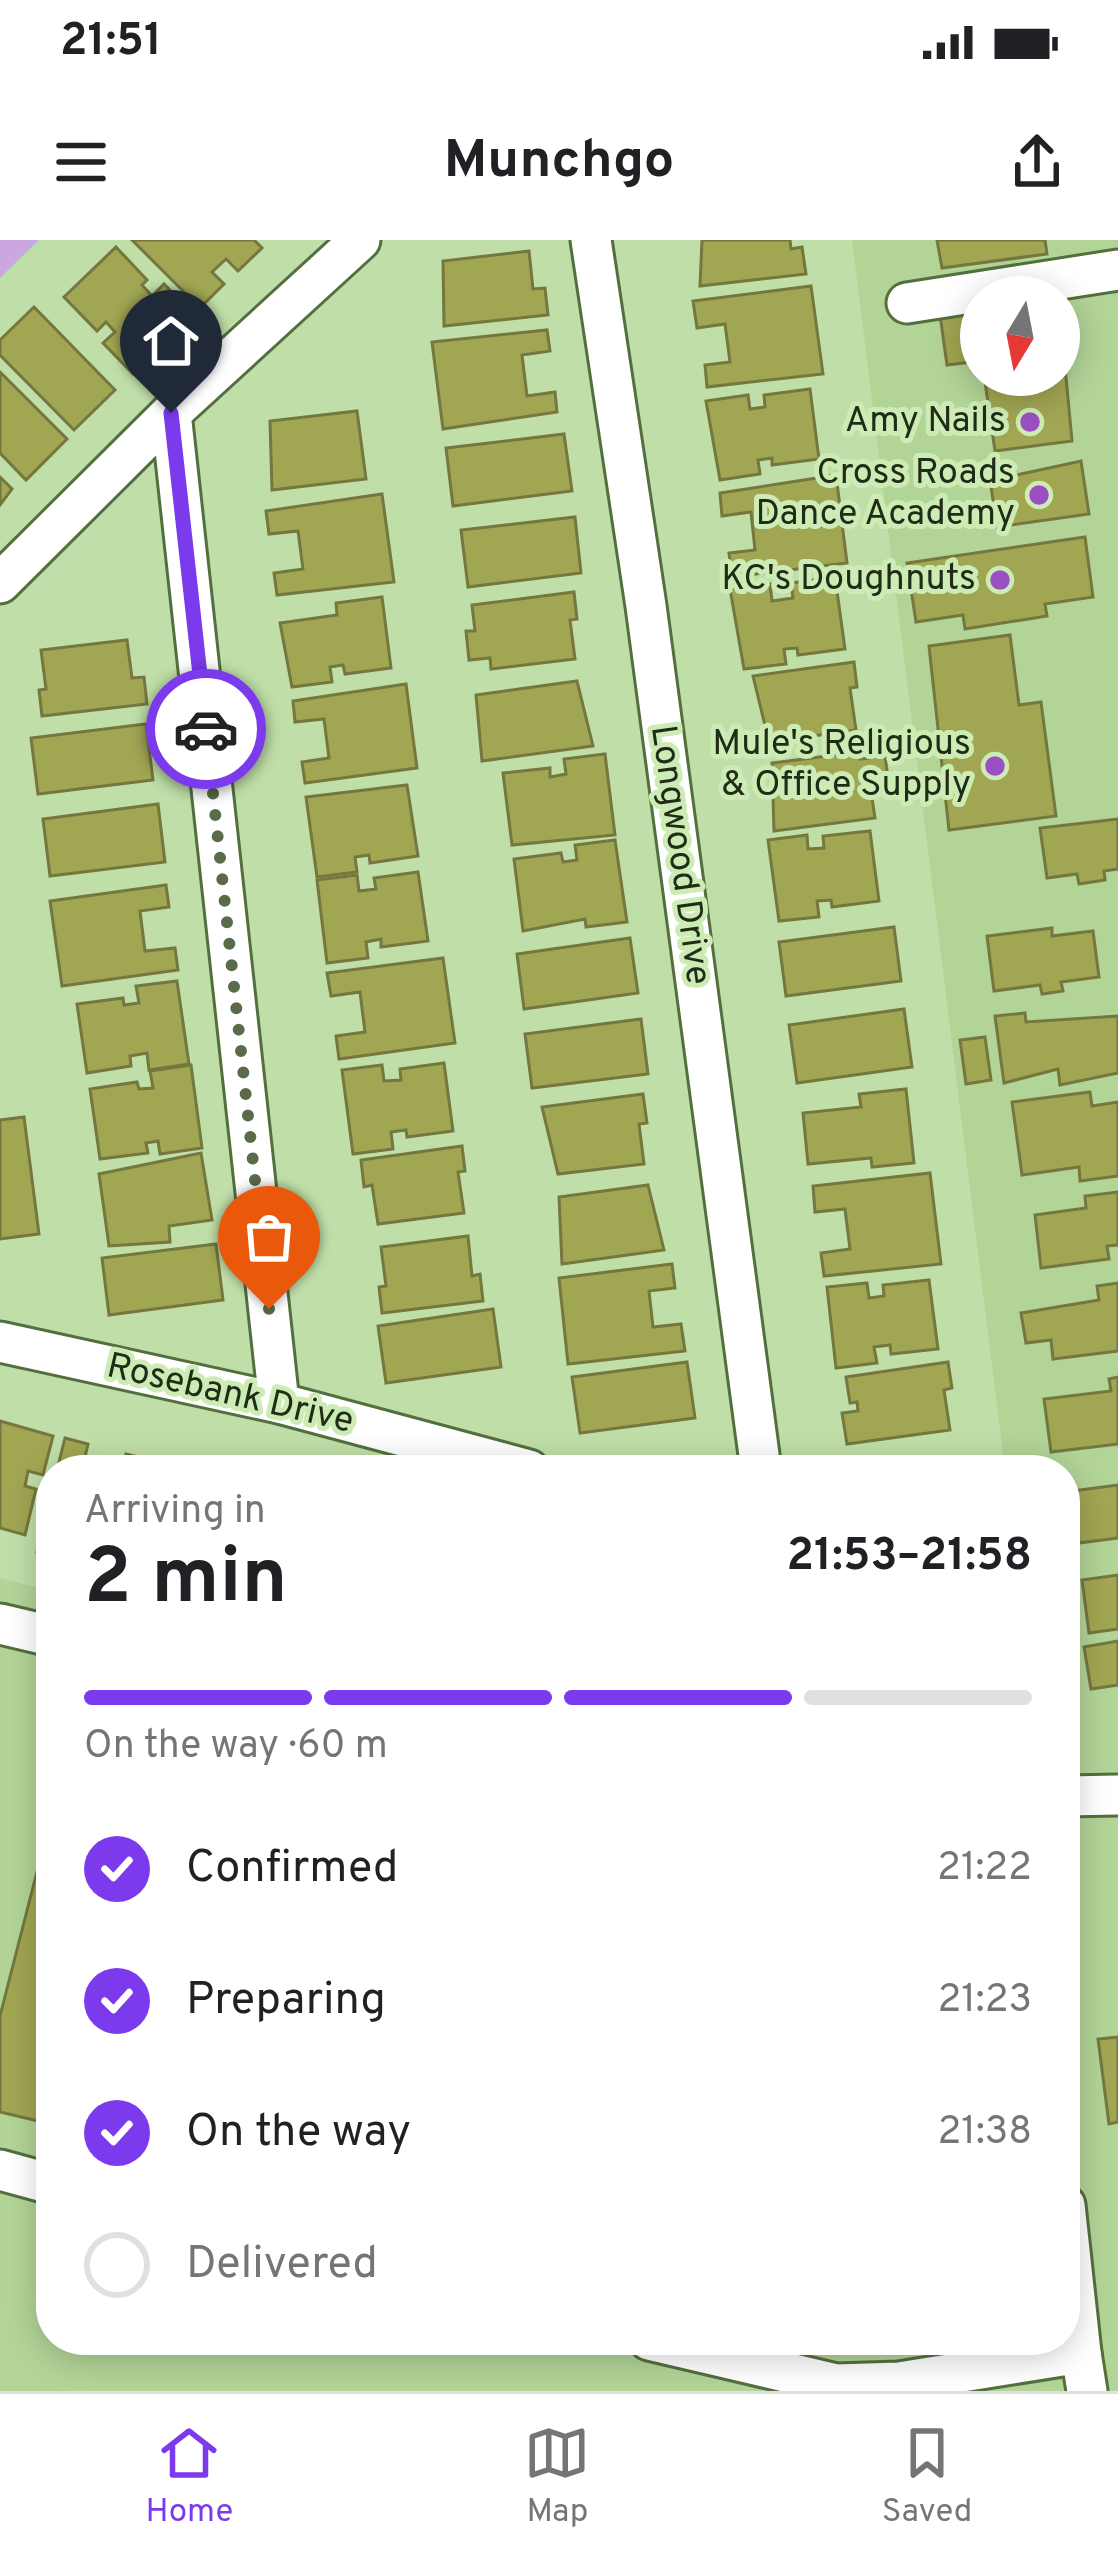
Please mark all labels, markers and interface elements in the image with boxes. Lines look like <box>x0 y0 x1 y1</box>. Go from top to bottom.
text: 21:51 <box>60 14 162 71</box>
text: Munchgo <box>444 128 674 197</box>
icon: menu <box>48 129 114 195</box>
icon: share <box>1004 129 1070 195</box>
north arrow <box>960 276 1080 396</box>
map controls <box>960 276 1080 396</box>
pin <box>120 290 222 413</box>
icon: home <box>138 308 204 374</box>
place label: Amy Nails <box>845 399 1006 445</box>
marker: Amy Nails <box>1017 409 1043 435</box>
place label: Cross Roads Dance Academy <box>756 451 1015 538</box>
marker: Cross Roads Dance Academy <box>1026 482 1052 508</box>
place label: KC's Doughnuts <box>721 557 976 603</box>
marker: KC's Doughnuts <box>987 567 1013 593</box>
courier <box>146 669 266 789</box>
icon: car <box>173 696 239 762</box>
street label: Longwood Drive <box>638 722 720 988</box>
place label: Mule's Religious & Office Supply <box>712 722 971 809</box>
marker: Mule's Religious & Office Supply <box>982 753 1008 779</box>
pin <box>218 1186 320 1309</box>
icon: bag <box>236 1204 302 1270</box>
street label: Rosebank Drive <box>102 1344 358 1446</box>
text: Arriving in <box>84 1488 266 1537</box>
text: 21:53–21:58 <box>787 1529 1032 1586</box>
text: 2 min <box>84 1532 288 1631</box>
text: On the way · 60 m <box>84 1723 388 1772</box>
icon: check <box>84 1836 150 1902</box>
text: Confirmed <box>186 1841 398 1898</box>
text: 21:22 <box>937 1845 1032 1894</box>
icon: check <box>84 1968 150 2034</box>
text: Preparing <box>186 1973 386 2030</box>
text: 21:23 <box>937 1977 1032 2026</box>
icon: check <box>84 2100 150 2166</box>
text: On the way <box>186 2105 411 2162</box>
text: 21:38 <box>938 2109 1032 2158</box>
text: Delivered <box>186 2237 378 2294</box>
tab: Home <box>146 2420 233 2534</box>
tab: Map <box>524 2420 590 2534</box>
tab: Saved <box>882 2420 972 2534</box>

